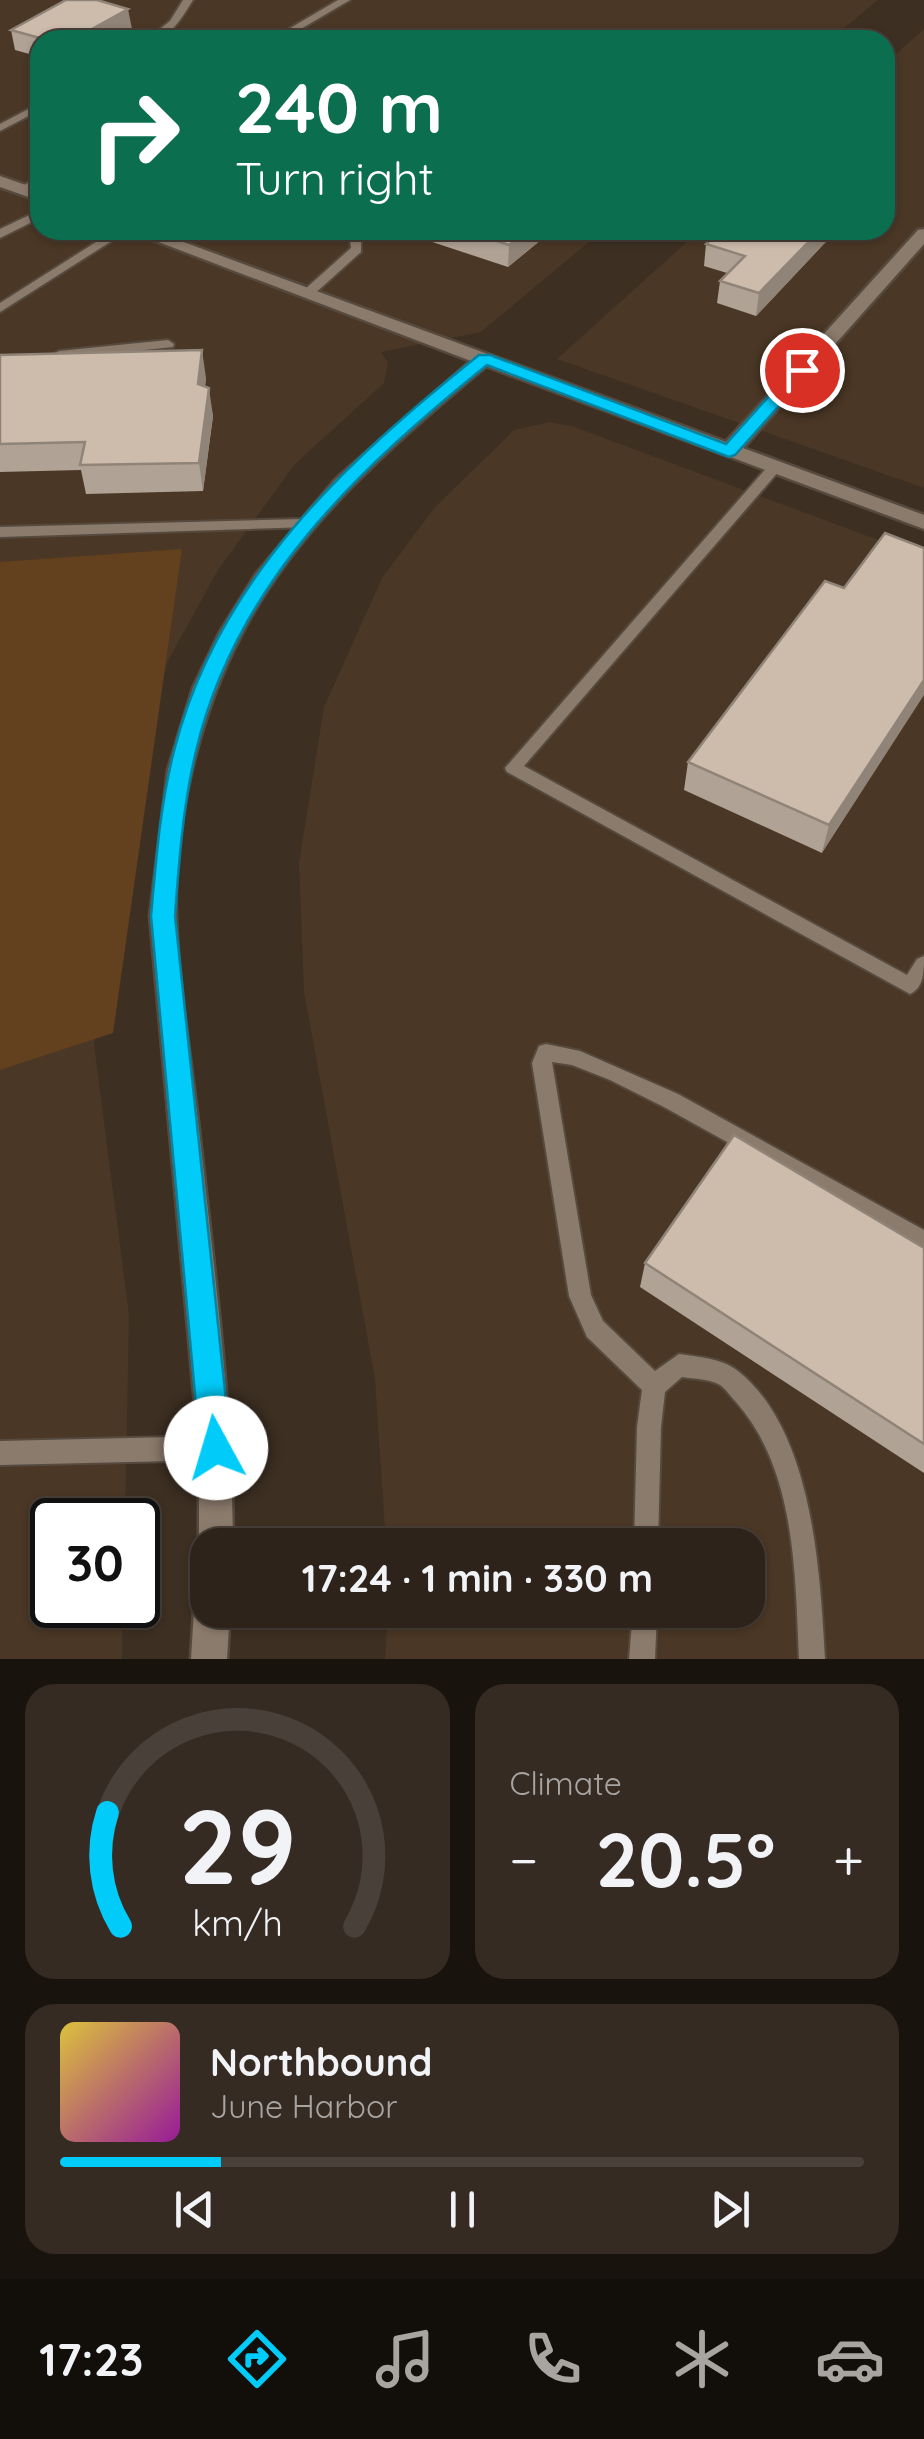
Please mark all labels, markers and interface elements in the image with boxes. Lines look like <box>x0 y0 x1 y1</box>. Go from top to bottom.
text: 240 m <box>235 63 443 151</box>
icon: right <box>70 70 200 200</box>
text: Turn right <box>235 150 434 206</box>
pin <box>760 328 845 413</box>
icon: arrive <box>775 343 830 398</box>
position arrow <box>164 1396 268 1500</box>
speed limit sign: 30 <box>30 1498 160 1628</box>
text: 17:24 · 1 min · 330 m <box>302 1554 653 1602</box>
text: Climate <box>510 1763 622 1803</box>
text: 29 <box>178 1780 296 1910</box>
text: 20.5° <box>596 1812 776 1906</box>
text: − <box>510 1825 538 1894</box>
text: + <box>833 1825 864 1894</box>
text: km/h <box>192 1900 283 1945</box>
text: Northbound <box>210 2038 432 2086</box>
text: June Harbor <box>210 2086 398 2126</box>
icon: previous <box>167 2182 222 2237</box>
icon: pause <box>435 2182 490 2237</box>
icon: next <box>703 2182 758 2237</box>
icon: directions <box>222 2324 292 2394</box>
icon: music <box>370 2324 440 2394</box>
icon: phone <box>518 2324 588 2394</box>
icon: climate <box>667 2324 737 2394</box>
icon: car <box>815 2324 885 2394</box>
text: 17:23 <box>39 2331 143 2387</box>

